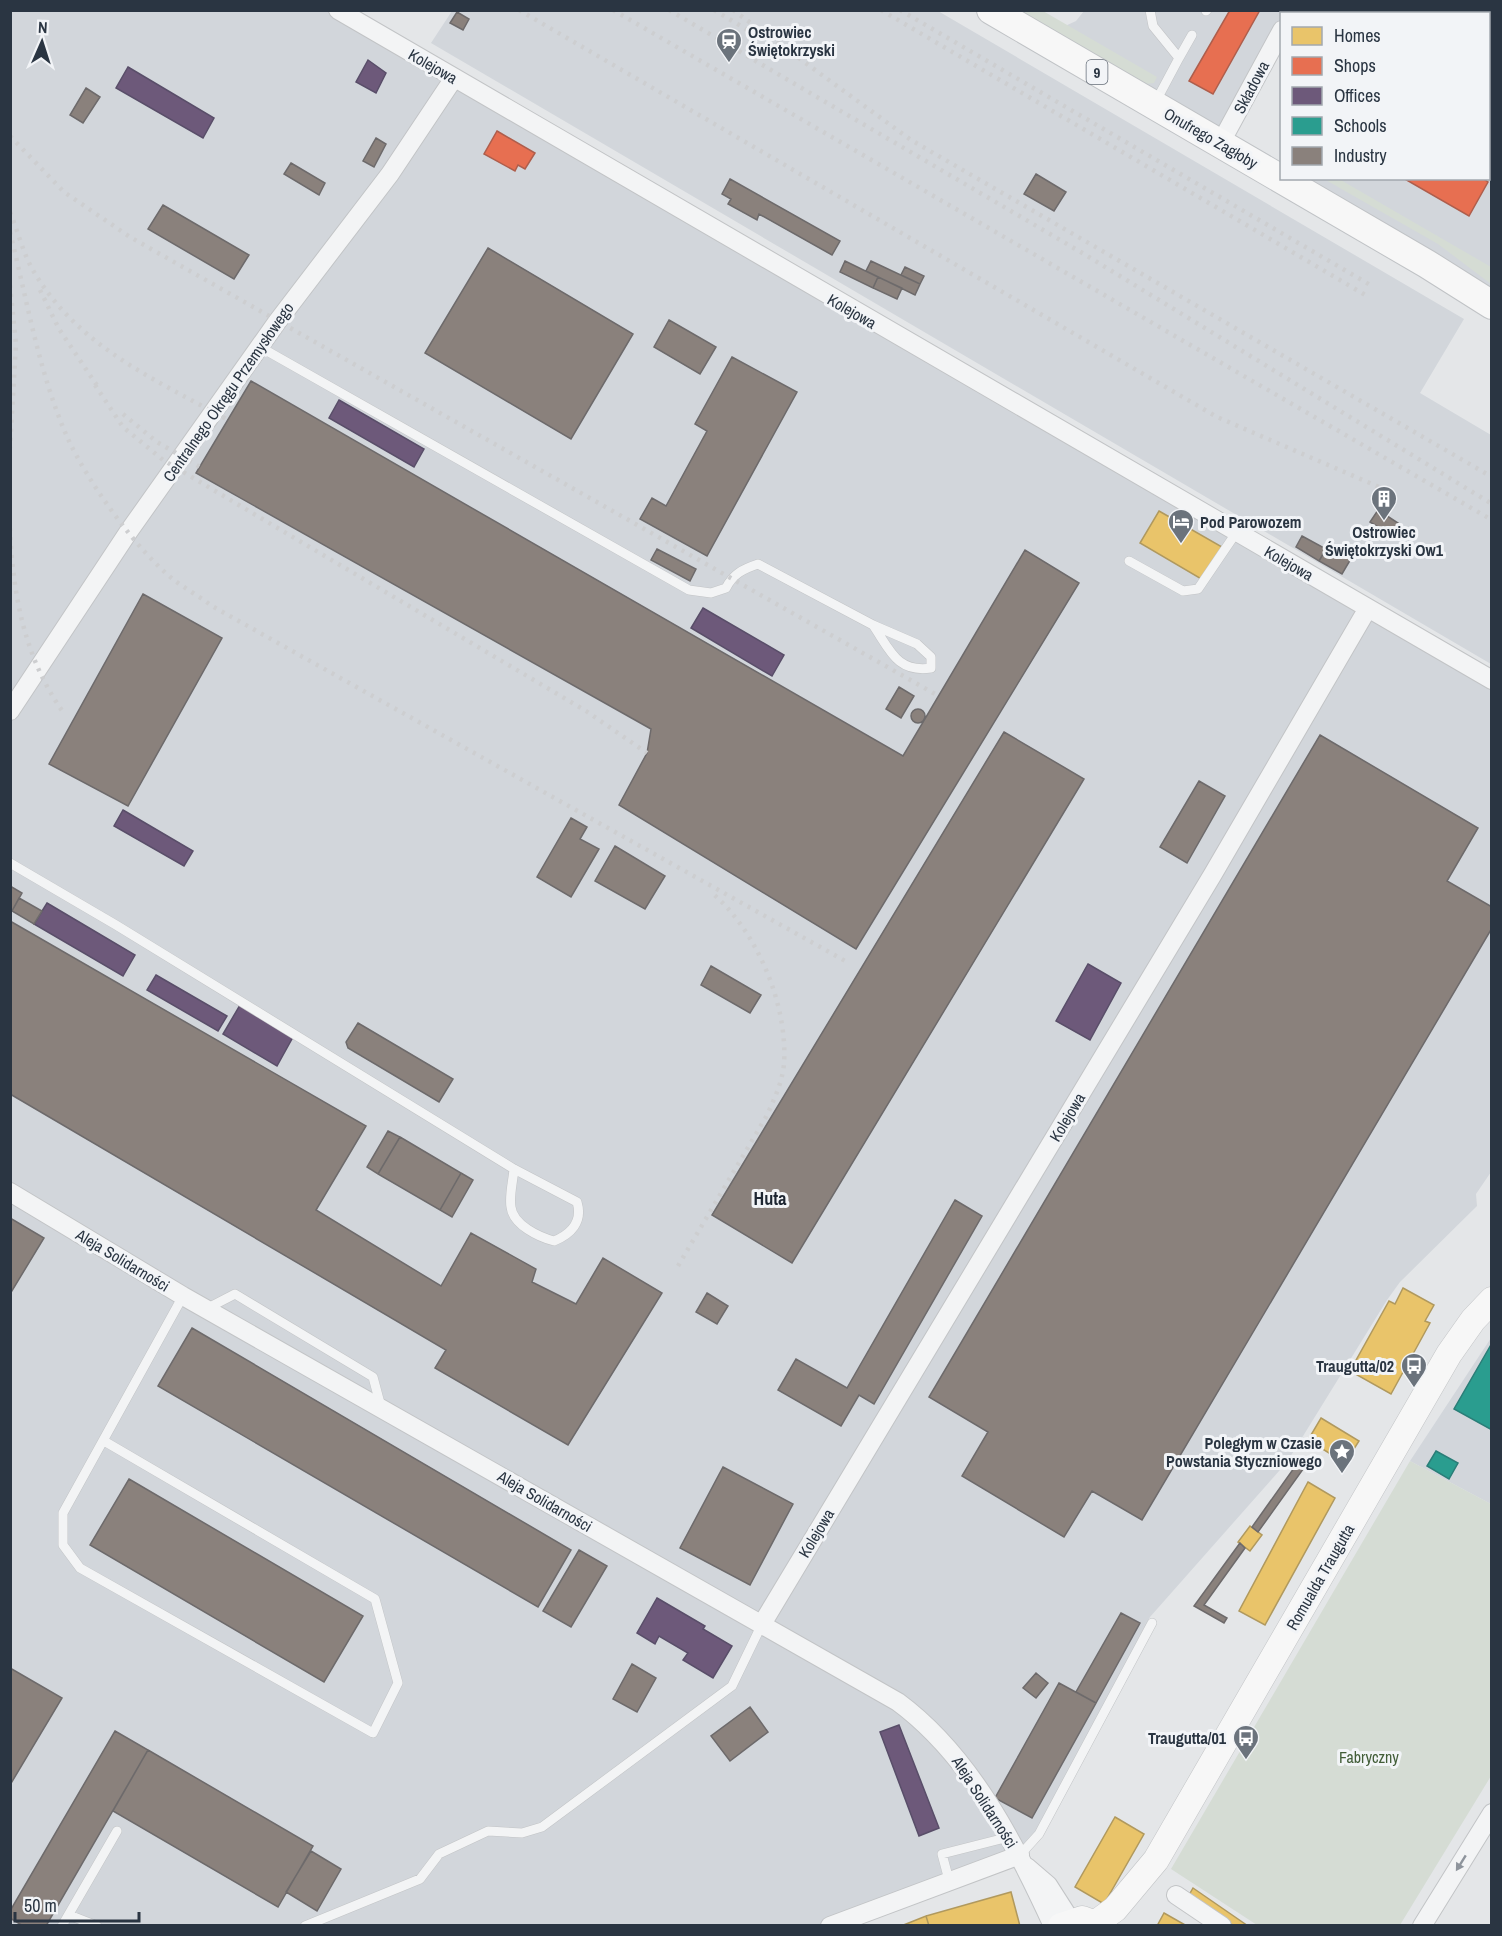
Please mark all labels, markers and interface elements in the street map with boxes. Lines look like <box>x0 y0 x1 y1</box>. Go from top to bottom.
north arrow <box>12 12 72 72</box>
legend <box>1280 12 1490 180</box>
text: N <box>37 16 48 38</box>
place label: Ostrowiec Świętokrzyski <box>748 21 835 61</box>
text: Homes <box>1334 23 1381 48</box>
station icon: Ostrowiec Świętokrzyski <box>714 26 744 64</box>
street label: Kolejowa <box>404 43 462 89</box>
text: Shops <box>1334 53 1376 78</box>
street label: Składowa <box>1228 56 1274 117</box>
road number: 9 <box>1086 60 1108 84</box>
text: Offices <box>1334 83 1381 108</box>
street label: Onufrego Zagłoby <box>1160 102 1262 174</box>
text: Schools <box>1334 113 1387 138</box>
text: Industry <box>1334 143 1387 168</box>
street label: Kolejowa <box>823 288 881 334</box>
street label: Centralnego Okręgu Przemysłowego <box>158 298 298 486</box>
building icon: Ostrowiec Świętokrzyski Ow1 <box>1369 484 1399 522</box>
hotel icon: Pod Parowozem <box>1166 507 1196 545</box>
place label: Pod Parowozem <box>1200 511 1301 533</box>
place label: Ostrowiec Świętokrzyski Ow1 <box>1325 521 1444 561</box>
street label: Kolejowa <box>1260 540 1318 586</box>
street label: Kolejowa <box>1044 1088 1090 1145</box>
district label: Huta <box>754 1186 787 1211</box>
street label: Aleja Solidarności <box>71 1223 174 1297</box>
bus stop icon: Traugutta/02 <box>1399 1351 1429 1389</box>
place label: Traugutta/02 <box>1316 1355 1394 1377</box>
place label: Poległym w Czasie Powstania Styczniowego <box>1166 1432 1322 1472</box>
place icon: Poległym w Czasie Powstania Styczniowego <box>1327 1437 1357 1475</box>
street label: Aleja Solidarności <box>493 1465 596 1537</box>
street label: Kolejowa <box>793 1504 839 1561</box>
street label: Romualda Traugutta <box>1281 1519 1360 1634</box>
bus stop icon: Traugutta/01 <box>1231 1723 1261 1761</box>
place label: Traugutta/01 <box>1148 1727 1227 1749</box>
park label: Fabryczny <box>1339 1746 1399 1768</box>
street label: Aleja Solidarności <box>946 1751 1023 1852</box>
one-way arrow <box>1455 1855 1466 1871</box>
scale bar <box>15 1885 140 1923</box>
text: 50 m <box>24 1893 57 1918</box>

